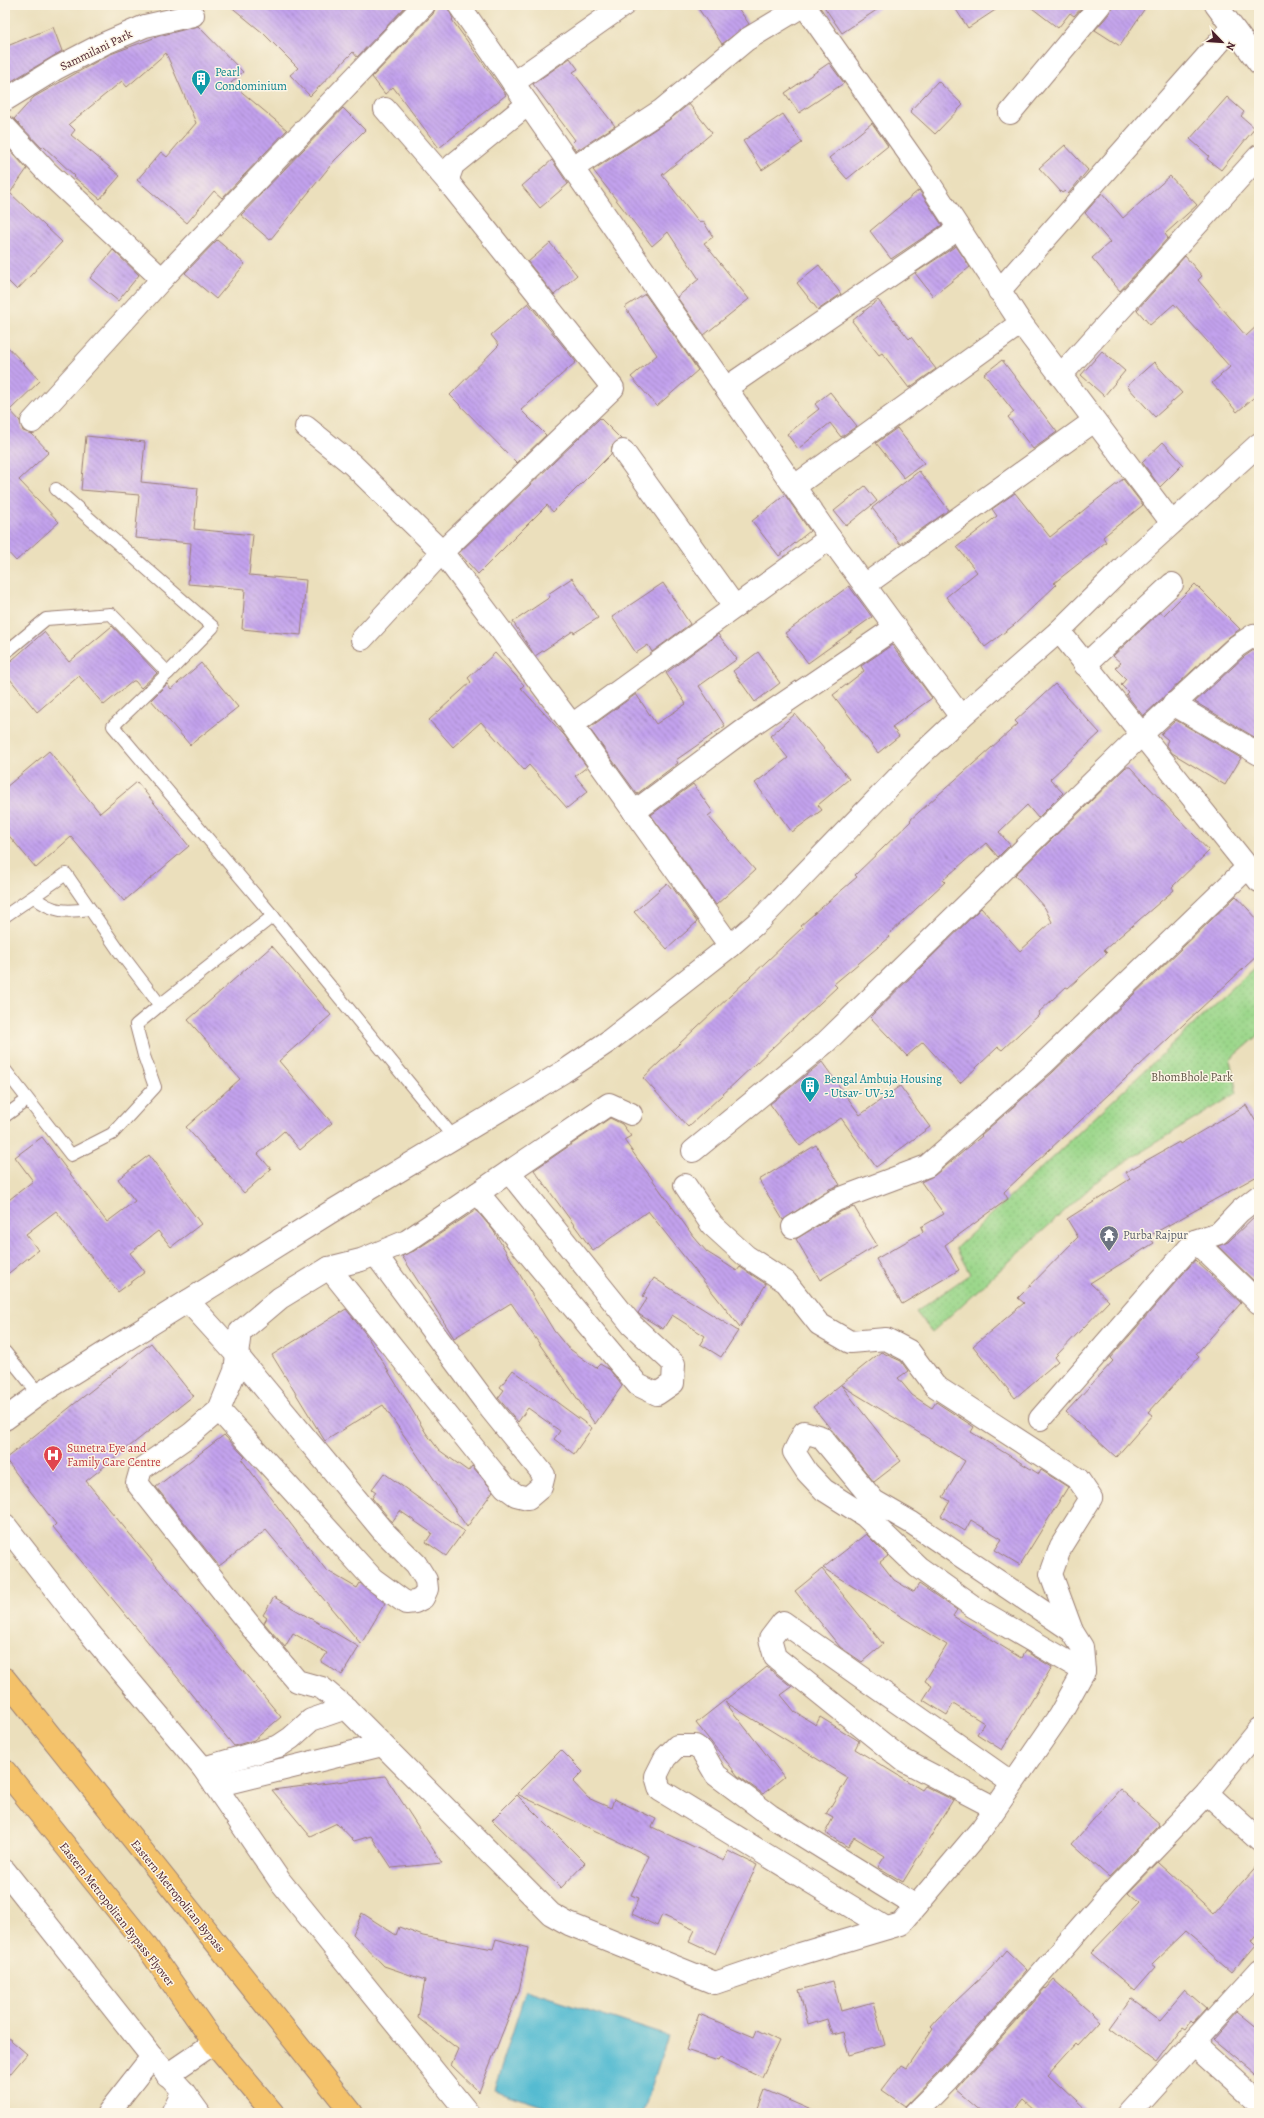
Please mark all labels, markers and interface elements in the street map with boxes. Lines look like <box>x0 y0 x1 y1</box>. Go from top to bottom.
north arrow <box>1202 22 1242 62</box>
street label: Sammilani Park <box>57 26 135 74</box>
text: N <box>1222 39 1239 53</box>
place label: Pearl Condominium <box>215 64 287 94</box>
building icon: Pearl Condominium <box>190 68 212 96</box>
park label: BhomBhole Park <box>1151 1069 1233 1085</box>
place label: Bengal Ambuja Housing - Utsav- UV-32 <box>824 1071 942 1101</box>
building icon: Bengal Ambuja Housing - Utsav- UV-32 <box>799 1075 821 1103</box>
temple icon: Purba Rajpur <box>1098 1224 1120 1252</box>
place label: Purba Rajpur <box>1123 1227 1188 1243</box>
place label: Sunetra Eye and Family Care Centre <box>67 1440 161 1470</box>
hospital icon: Sunetra Eye and Family Care Centre <box>42 1444 64 1472</box>
street label: Eastern Metropolitan Bypass <box>127 1836 229 1956</box>
street label: Eastern Metropolitan Bypass Flyover <box>56 1839 178 1990</box>

